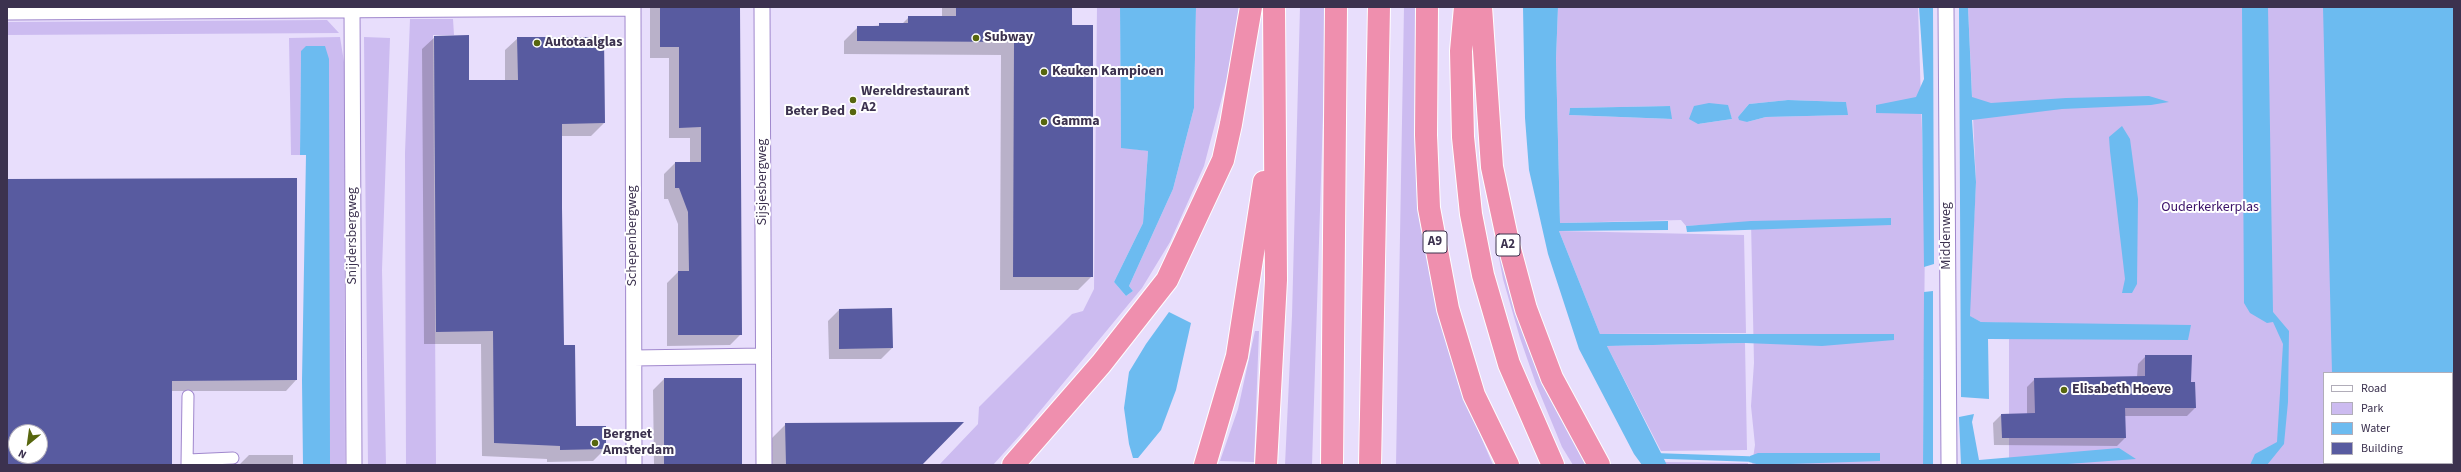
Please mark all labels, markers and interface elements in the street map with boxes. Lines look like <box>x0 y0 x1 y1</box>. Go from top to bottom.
place label: Subway <box>984 30 1033 46</box>
marker: Subway <box>971 33 981 43</box>
place label: Autotaalglas <box>545 35 622 51</box>
marker: Autotaalglas <box>532 38 542 48</box>
place label: Keuken Kampioen <box>1052 64 1164 80</box>
marker: Keuken Kampioen <box>1039 67 1049 77</box>
place label: Wereldrestaurant A2 <box>861 84 969 116</box>
marker: Wereldrestaurant A2 <box>848 95 858 105</box>
place label: Beter Bed <box>785 104 845 120</box>
marker: Beter Bed <box>848 107 858 117</box>
place label: Gamma <box>1052 114 1100 130</box>
marker: Gamma <box>1039 117 1049 127</box>
street label: Sijsjesbergweg <box>755 139 771 225</box>
street label: Schepenbergweg <box>625 185 641 287</box>
street label: Snijdersbergweg <box>345 187 361 285</box>
park label: Ouderkerkerplas <box>2161 200 2259 216</box>
street label: Middenweg <box>1939 202 1955 270</box>
road number: A9 <box>1423 231 1447 253</box>
road number: A2 <box>1496 234 1520 256</box>
legend <box>2323 372 2453 464</box>
text: Road <box>2361 380 2387 397</box>
place label: Elisabeth Hoeve <box>2072 382 2171 398</box>
marker: Elisabeth Hoeve <box>2059 385 2069 395</box>
text: Park <box>2361 400 2383 417</box>
text: Water <box>2361 420 2390 437</box>
north arrow <box>8 424 48 464</box>
place label: Bergnet Amsterdam <box>603 427 674 460</box>
marker: Bergnet Amsterdam <box>590 438 600 448</box>
text: Building <box>2361 440 2403 457</box>
text: N <box>16 446 29 462</box>

